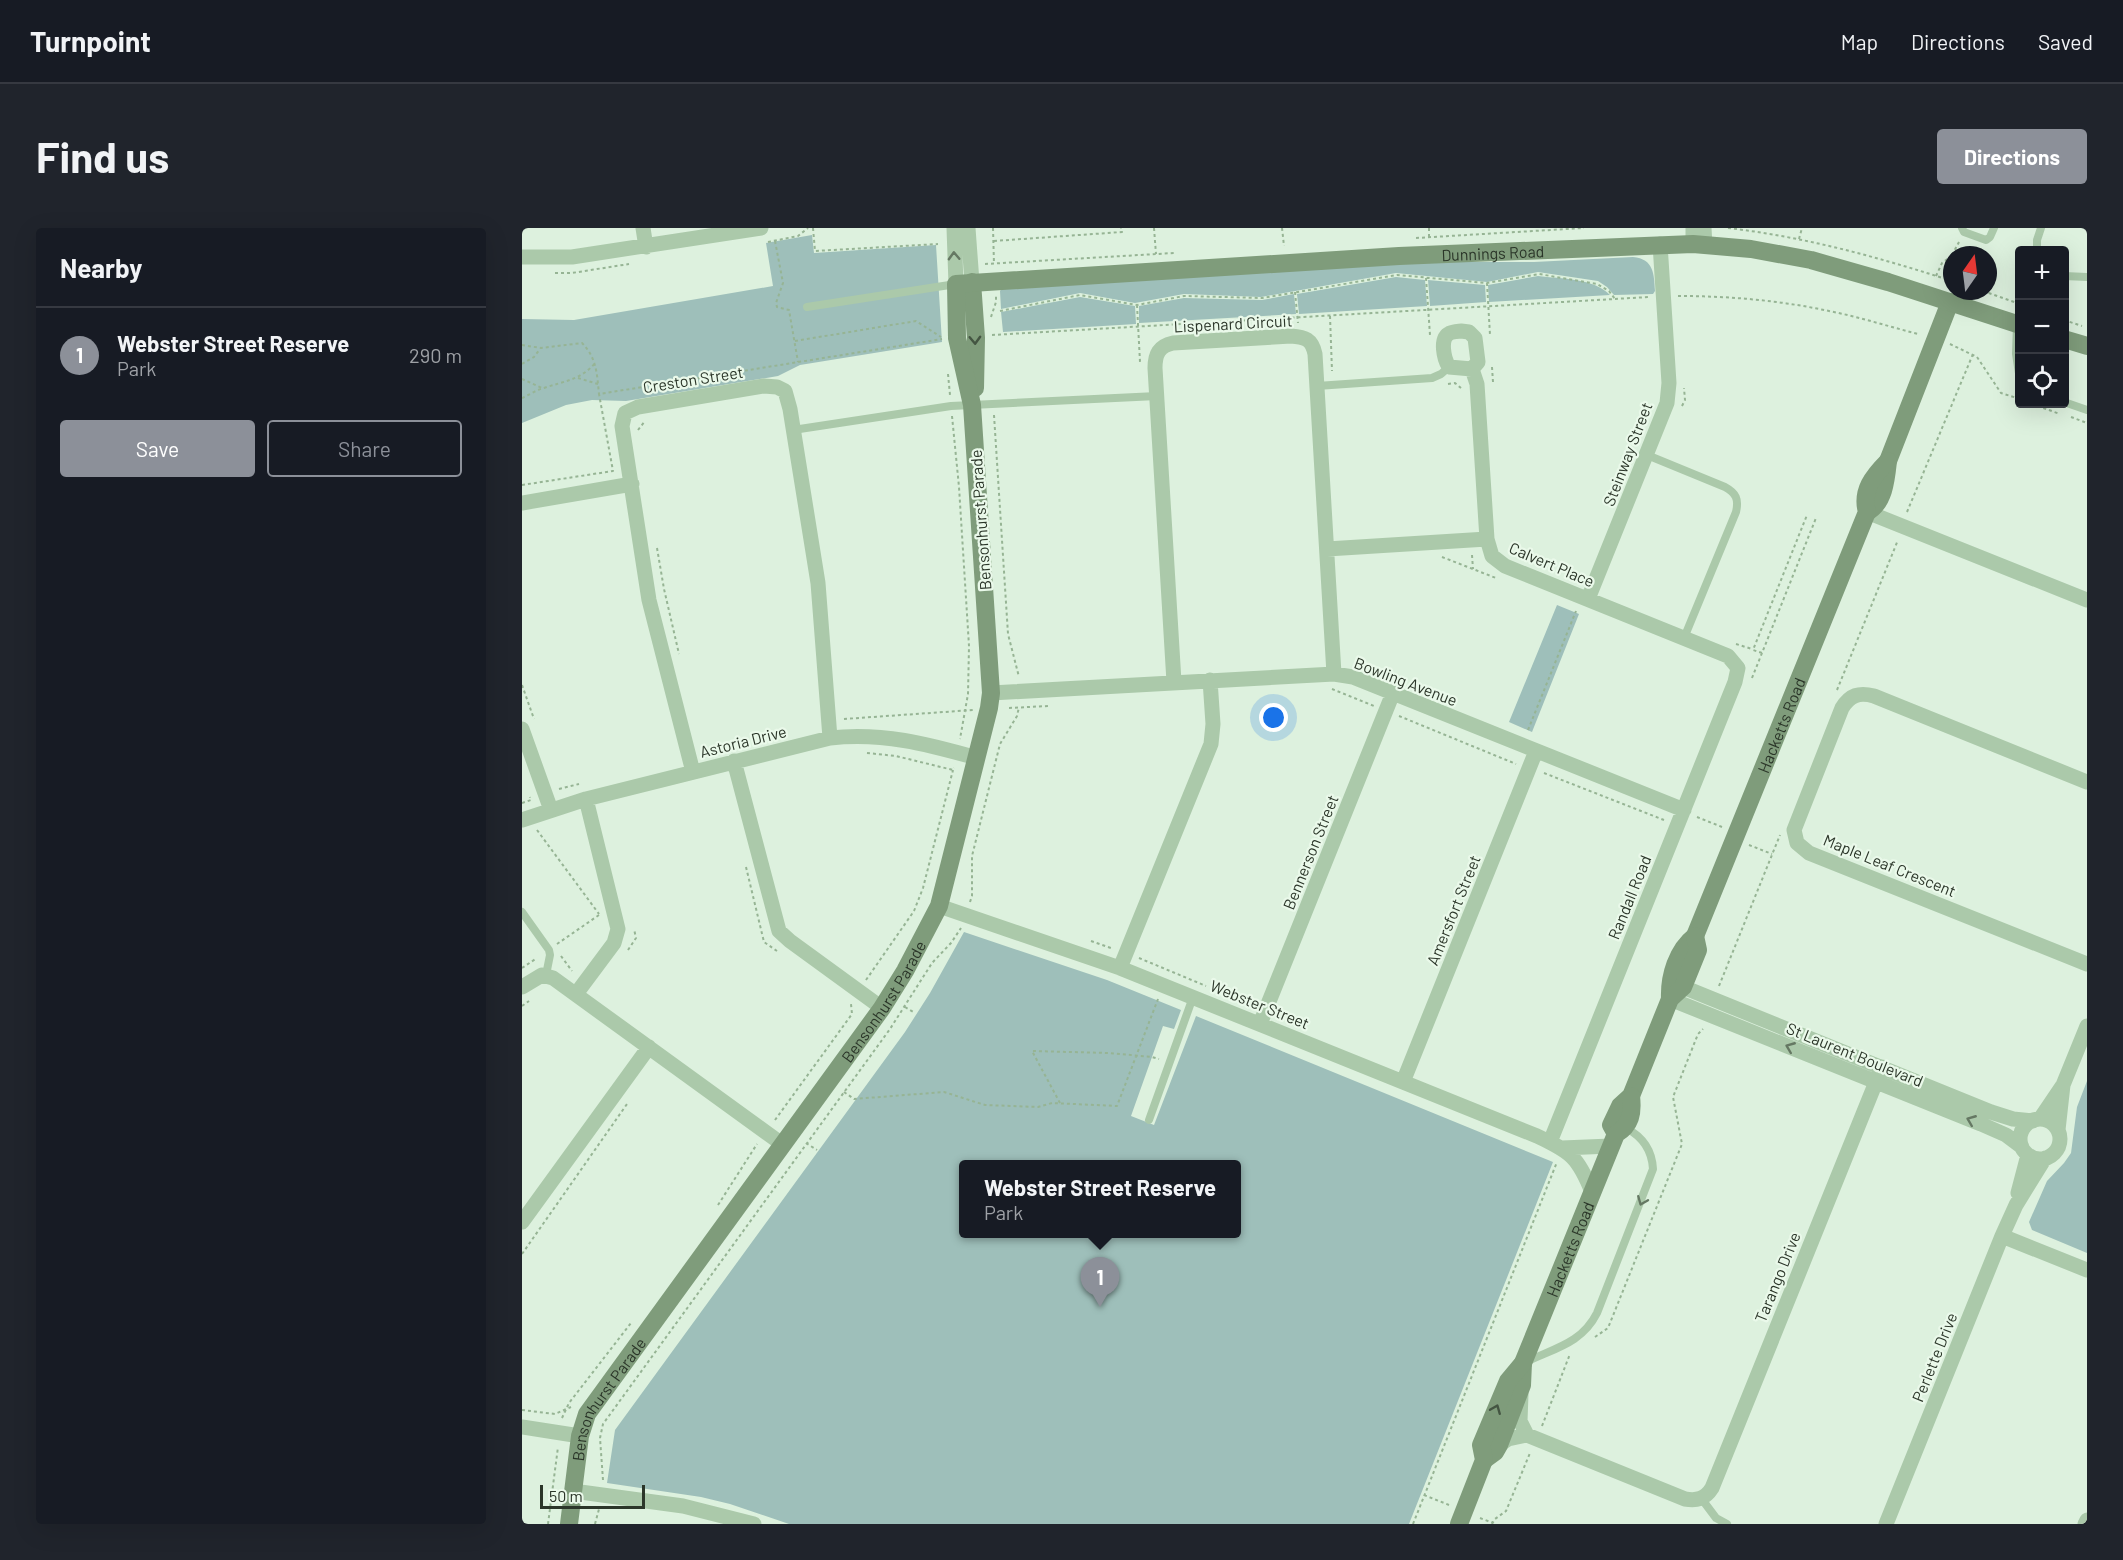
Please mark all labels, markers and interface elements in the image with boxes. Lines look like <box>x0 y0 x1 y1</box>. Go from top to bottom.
text: Turnpoint <box>30 24 151 58</box>
text: Map <box>1841 29 1878 54</box>
text: Directions <box>1911 29 2005 54</box>
text: Saved <box>2038 29 2093 54</box>
button: Directions <box>1937 129 2087 184</box>
text: Find us <box>36 131 169 181</box>
street label: Dunnings Road <box>1441 241 1545 264</box>
north arrow <box>1943 246 1997 300</box>
map controls <box>2015 246 2069 408</box>
button: + <box>2015 246 2069 300</box>
text: Nearby <box>60 252 142 283</box>
one-way arrow <box>948 252 961 261</box>
button: − <box>2015 300 2069 354</box>
street label: Lispenard Circuit <box>1173 310 1293 336</box>
text: Webster Street Reserve <box>117 330 349 356</box>
one-way arrow <box>969 336 982 345</box>
text: 1 <box>76 343 83 367</box>
text: 290 m <box>409 343 462 367</box>
button: locate <box>2015 354 2069 408</box>
text: Park <box>117 356 156 380</box>
street label: Creston Street <box>641 362 745 396</box>
street label: Steinway Street <box>1598 399 1656 509</box>
button: Save <box>60 420 255 477</box>
button: Share <box>267 420 462 477</box>
street label: Bensonhurst Parade <box>966 449 994 591</box>
street label: Calvert Place <box>1507 538 1597 590</box>
street label: Bowling Avenue <box>1352 653 1460 709</box>
street label: Hacketts Road <box>1753 674 1808 775</box>
your location <box>1259 703 1288 732</box>
street label: Astoria Drive <box>698 721 788 761</box>
street label: Bennerson Street <box>1278 792 1342 912</box>
street label: Maple Leaf Crescent <box>1821 830 1959 900</box>
street label: Amersfort Street <box>1422 852 1484 968</box>
street label: Randall Road <box>1603 852 1655 942</box>
street label: Bensonhurst Parade <box>837 937 929 1065</box>
street label: Webster Street <box>1208 976 1312 1032</box>
street label: St Laurent Boulevard <box>1784 1018 1926 1090</box>
one-way arrow <box>1785 1042 1796 1054</box>
one-way arrow <box>1966 1115 1977 1127</box>
popup <box>959 1160 1241 1238</box>
text: Webster Street Reserve <box>984 1174 1216 1200</box>
one-way arrow <box>1637 1195 1649 1206</box>
street label: Hacketts Road <box>1541 1199 1597 1299</box>
text: Park <box>984 1200 1023 1224</box>
street label: Tarango Drive <box>1750 1229 1804 1325</box>
pin: 1 <box>1080 1258 1120 1307</box>
street label: Perlette Drive <box>1908 1310 1960 1404</box>
street label: Bensonhurst Parade <box>567 1333 649 1462</box>
one-way arrow <box>1489 1404 1501 1415</box>
scale bar <box>540 1482 645 1510</box>
text: 50 m <box>549 1486 583 1505</box>

